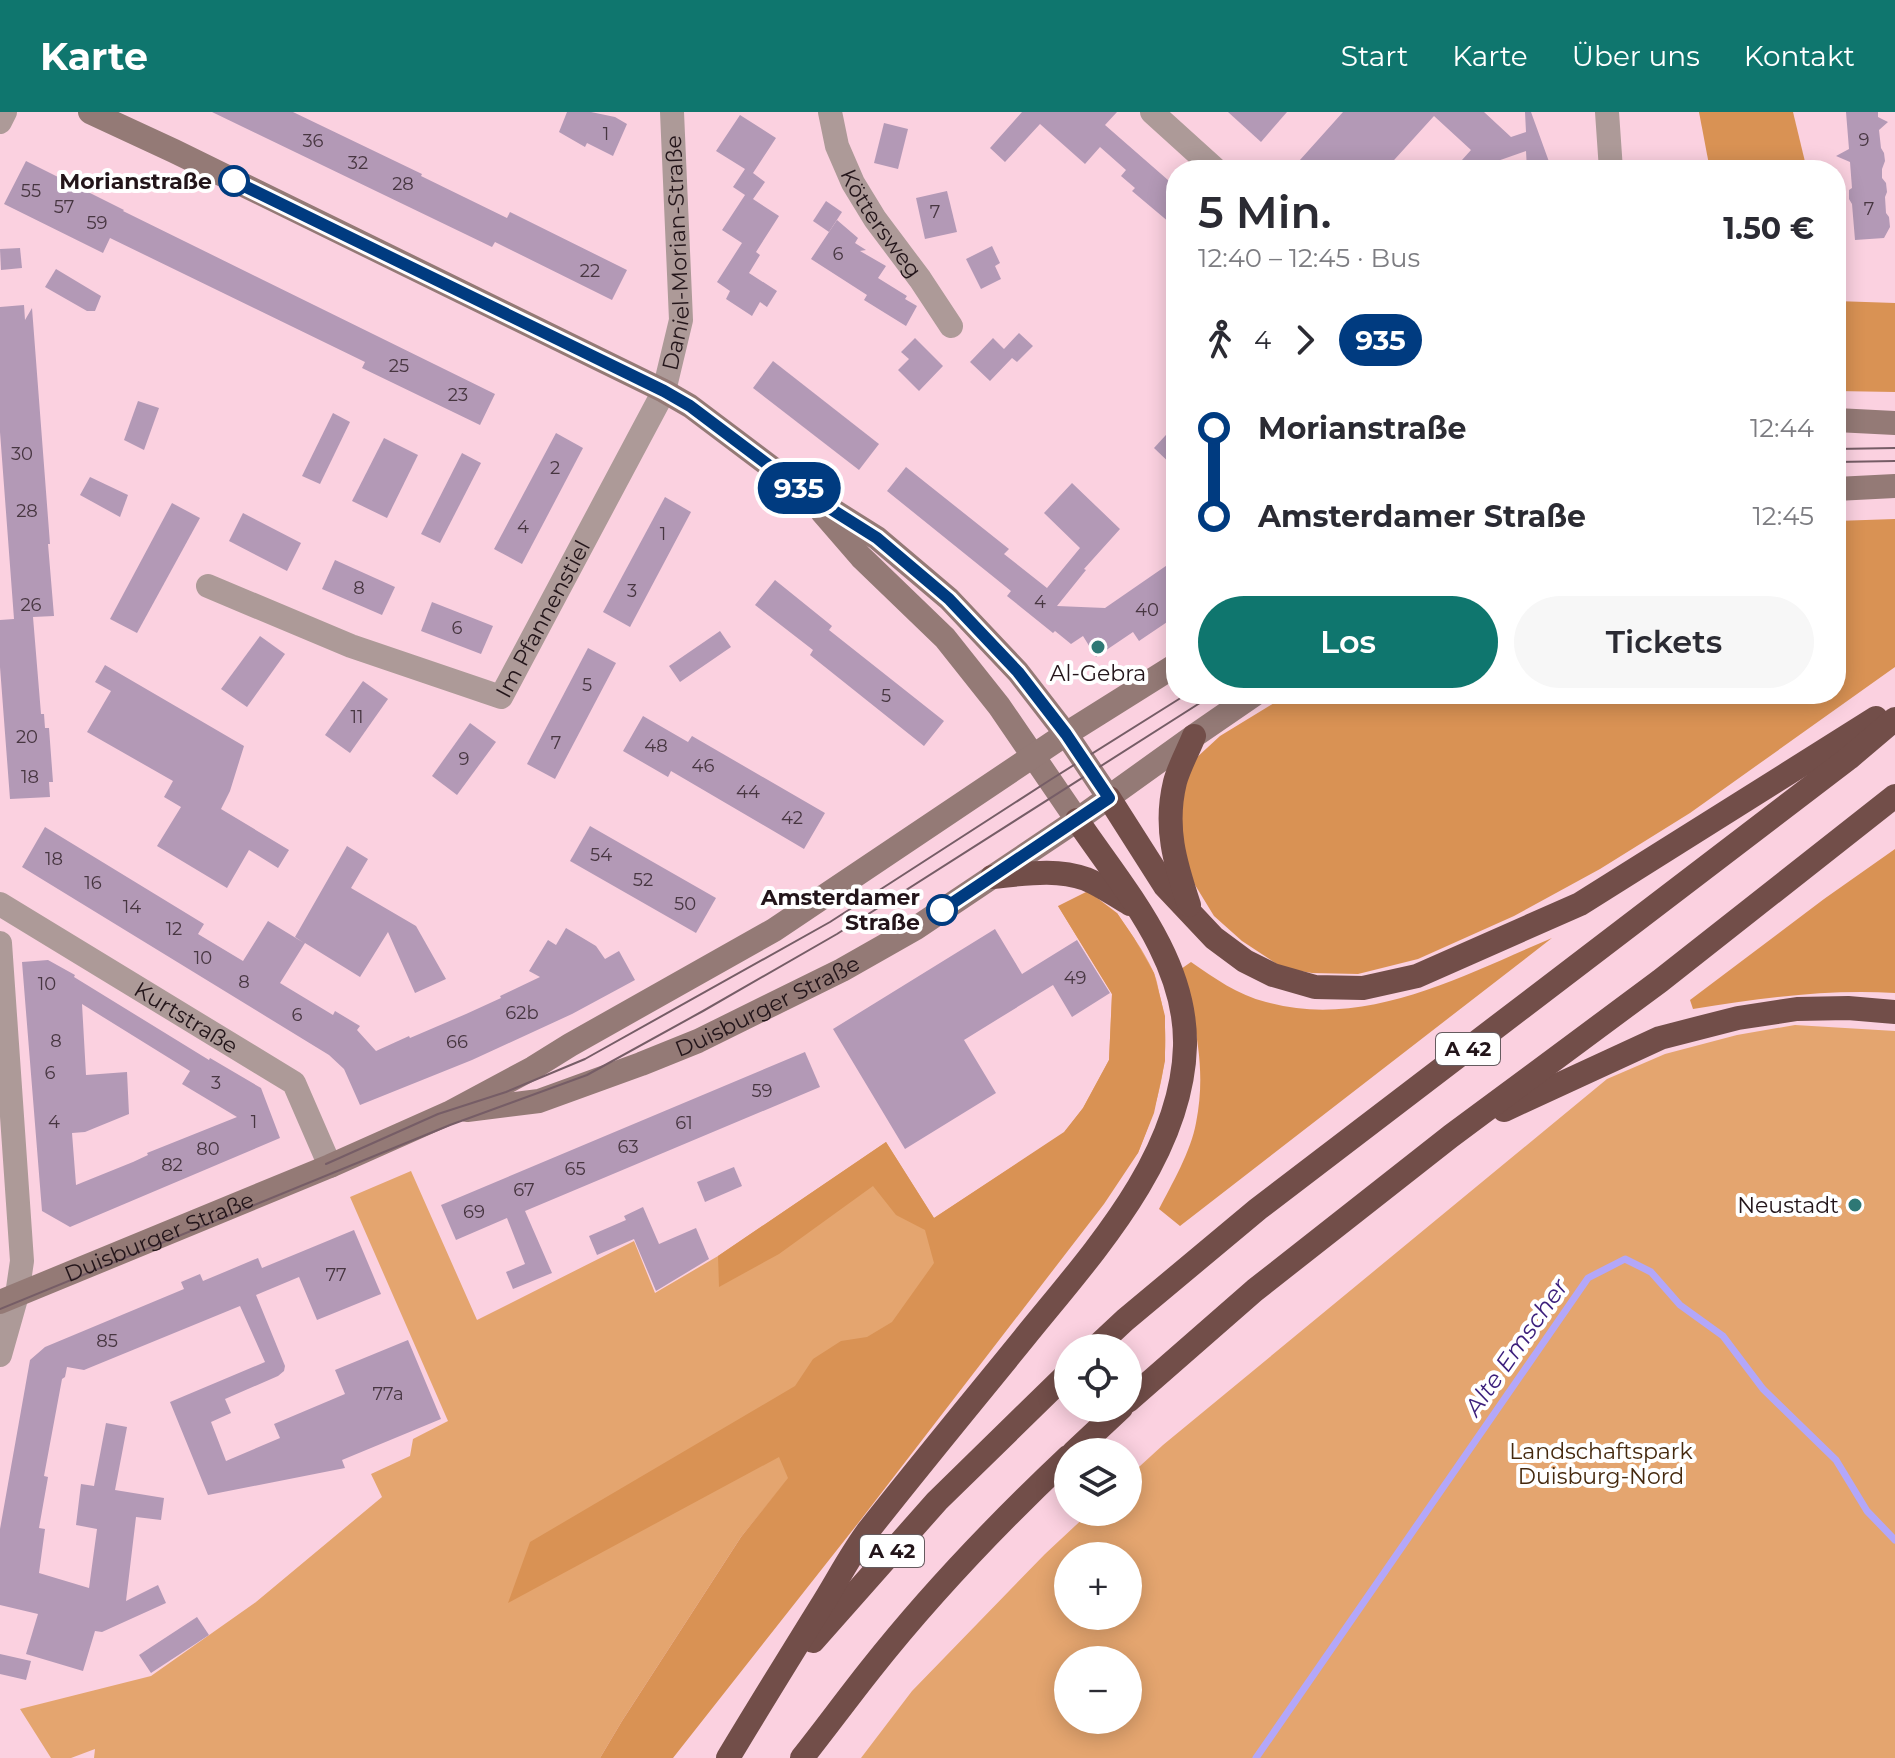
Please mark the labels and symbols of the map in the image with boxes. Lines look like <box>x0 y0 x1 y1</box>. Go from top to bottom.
house number: 1 <box>603 123 609 145</box>
house number: 9 <box>1859 129 1870 151</box>
house number: 36 <box>302 130 324 152</box>
street label: Daniel-Morian-Straße <box>656 135 694 373</box>
house number: 32 <box>348 152 368 174</box>
street label: Köttersweg <box>835 165 928 283</box>
marker: Morianstraße <box>219 166 249 196</box>
place label: Morianstraße <box>59 168 212 195</box>
house number: 28 <box>392 173 414 195</box>
house number: 55 <box>21 180 41 202</box>
house number: 57 <box>54 196 74 218</box>
house number: 7 <box>1864 198 1874 220</box>
house number: 7 <box>930 201 940 223</box>
house number: 59 <box>86 212 108 234</box>
house number: 6 <box>833 243 844 265</box>
house number: 22 <box>580 260 600 282</box>
house number: 25 <box>389 355 409 377</box>
house number: 23 <box>448 384 468 406</box>
house number: 30 <box>11 443 33 465</box>
house number: 2 <box>550 457 560 479</box>
line badge: 935 <box>753 462 845 514</box>
house number: 28 <box>16 500 38 522</box>
house number: 4 <box>517 516 529 538</box>
house number: 1 <box>660 523 666 545</box>
street label: Im Pfannenstiel <box>490 536 596 702</box>
house number: 8 <box>353 577 365 599</box>
house number: 3 <box>627 580 637 602</box>
house number: 4 <box>1034 591 1046 613</box>
house number: 26 <box>20 594 42 616</box>
house number: 40 <box>1135 599 1159 621</box>
house number: 6 <box>452 617 463 639</box>
marker: Al-Gebra <box>1089 638 1107 656</box>
place label: Al-Gebra <box>1050 660 1146 687</box>
house number: 5 <box>582 674 592 696</box>
house number: 5 <box>881 685 891 707</box>
house number: 11 <box>351 706 364 728</box>
house number: 20 <box>16 726 38 748</box>
house number: 7 <box>551 732 561 754</box>
house number: 48 <box>644 735 668 757</box>
house number: 9 <box>459 748 470 770</box>
house number: 46 <box>692 755 714 777</box>
house number: 18 <box>21 766 39 788</box>
house number: 44 <box>736 781 760 803</box>
house number: 42 <box>781 807 803 829</box>
house number: 54 <box>590 844 612 866</box>
house number: 18 <box>45 848 63 870</box>
house number: 52 <box>633 869 653 891</box>
house number: 16 <box>84 872 102 894</box>
place label: Amsterdamer Straße <box>760 884 920 936</box>
house number: 50 <box>674 893 696 915</box>
marker: Amsterdamer Straße <box>927 895 957 925</box>
house number: 14 <box>123 896 141 918</box>
house number: 12 <box>166 918 182 940</box>
house number: 10 <box>194 947 212 969</box>
street label: Duisburger Straße <box>671 949 864 1062</box>
house number: 49 <box>1064 967 1086 989</box>
house number: 8 <box>238 971 250 993</box>
house number: 10 <box>38 973 56 995</box>
street label: Kurtstraße <box>129 975 243 1059</box>
house number: 62b <box>505 1002 539 1024</box>
house number: 6 <box>292 1004 303 1026</box>
house number: 8 <box>50 1030 62 1052</box>
house number: 66 <box>446 1031 468 1053</box>
road number: A 42 <box>1436 1033 1500 1065</box>
house number: 6 <box>45 1062 56 1084</box>
house number: 3 <box>211 1072 221 1094</box>
house number: 59 <box>751 1080 773 1102</box>
house number: 4 <box>48 1111 60 1133</box>
house number: 1 <box>251 1111 257 1133</box>
house number: 61 <box>675 1112 693 1134</box>
house number: 63 <box>617 1136 639 1158</box>
house number: 80 <box>196 1138 220 1160</box>
house number: 82 <box>161 1154 183 1176</box>
house number: 65 <box>564 1158 586 1180</box>
house number: 67 <box>513 1179 535 1201</box>
street label: Duisburger Straße <box>60 1185 258 1287</box>
place label: Neustadt <box>1737 1192 1839 1219</box>
marker: Neustadt <box>1846 1196 1864 1214</box>
house number: 69 <box>463 1201 485 1223</box>
house number: 77 <box>325 1264 347 1286</box>
water label: Alte Emscher <box>1457 1272 1575 1423</box>
house number: 85 <box>96 1330 118 1352</box>
house number: 77a <box>372 1383 404 1405</box>
park label: Landschaftspark Duisburg-Nord <box>1509 1438 1693 1490</box>
road number: A 42 <box>860 1535 924 1567</box>

